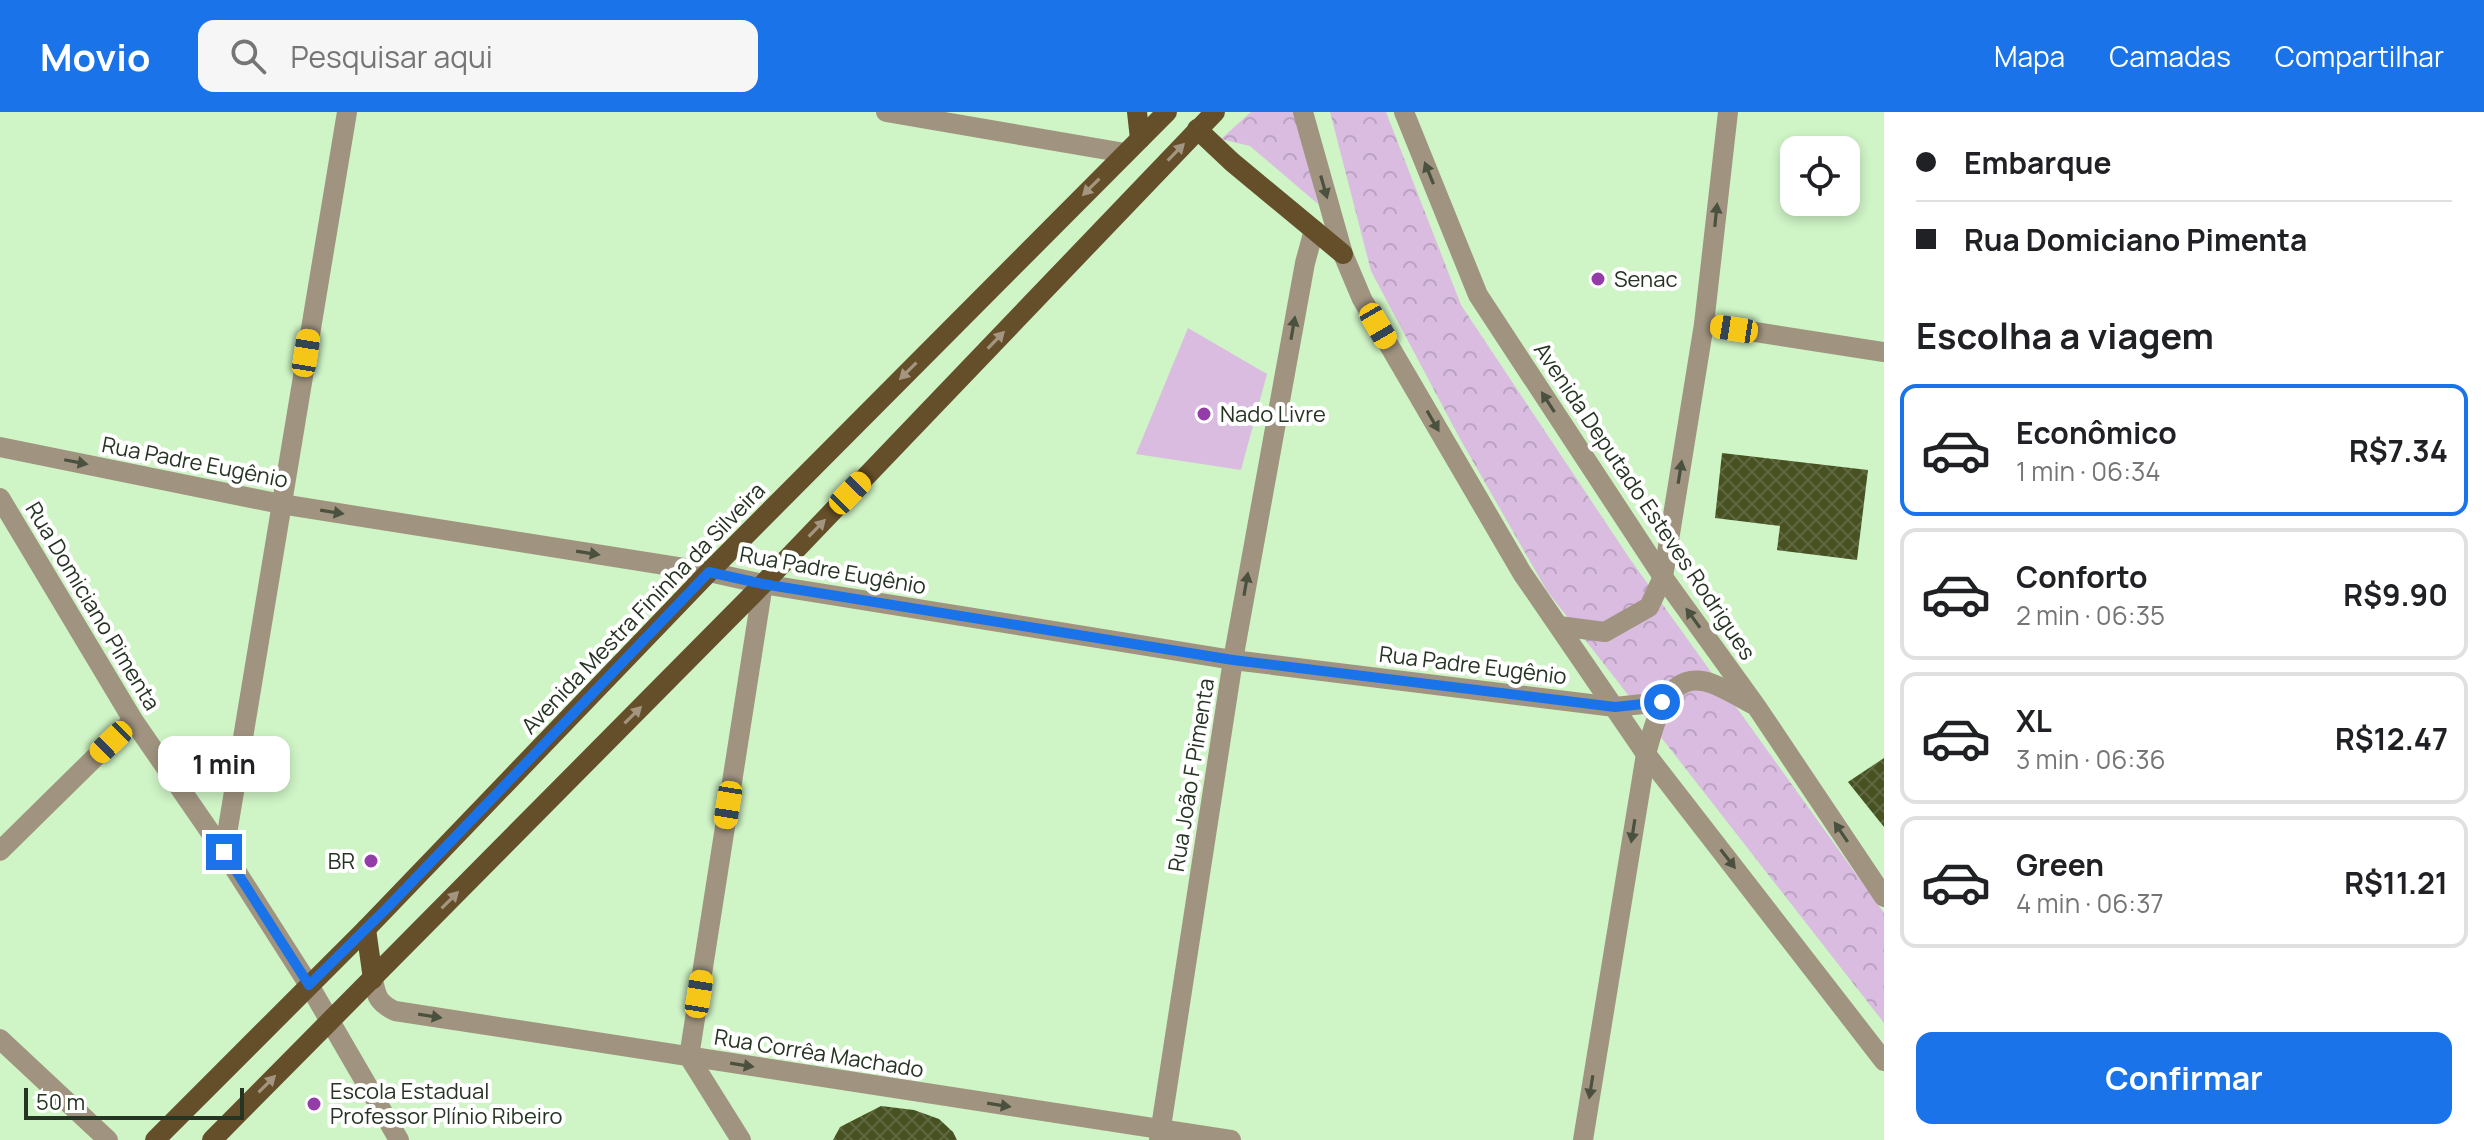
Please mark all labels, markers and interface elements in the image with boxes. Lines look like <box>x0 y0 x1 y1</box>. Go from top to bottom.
search box <box>198 20 758 92</box>
text: Movio <box>40 30 150 82</box>
icon: search <box>226 34 270 78</box>
text: Pesquisar aqui <box>290 36 493 77</box>
text: Mapa <box>1994 37 2065 75</box>
text: Camadas <box>2109 37 2231 75</box>
text: Compartilhar <box>2275 37 2444 75</box>
map controls <box>1780 136 1860 216</box>
button: locate <box>1780 136 1860 216</box>
one-way arrow <box>1166 142 1184 161</box>
text: Embarque <box>1964 142 2112 183</box>
one-way arrow <box>1422 161 1435 185</box>
one-way arrow <box>1318 176 1331 200</box>
one-way arrow <box>1082 177 1101 196</box>
one-way arrow <box>1710 202 1723 227</box>
text: Rua Domiciano Pimenta <box>1964 219 2307 260</box>
place label: Senac <box>1614 264 1678 294</box>
marker: Senac <box>1589 270 1607 288</box>
car <box>1356 299 1400 353</box>
text: Escolha a viagem <box>1916 311 2214 360</box>
car <box>1708 313 1760 345</box>
one-way arrow <box>1288 315 1300 340</box>
car <box>290 327 322 379</box>
one-way arrow <box>987 330 1005 349</box>
street label: Avenida Deputado Esteves Rodrigues <box>1527 336 1763 666</box>
one-way arrow <box>900 361 918 380</box>
one-way arrow <box>1541 392 1556 413</box>
place label: Nado Livre <box>1220 399 1326 429</box>
marker: Nado Livre <box>1195 405 1213 423</box>
one-way arrow <box>1426 410 1440 432</box>
text: Econômico <box>2016 412 2177 453</box>
icon: car <box>1920 414 1992 486</box>
street label: Rua Padre Eugênio <box>99 429 291 495</box>
text: R$7.34 <box>2349 430 2448 471</box>
text: 1 min · 06:34 <box>2016 453 2161 489</box>
one-way arrow <box>64 457 89 469</box>
one-way arrow <box>1674 459 1686 484</box>
car <box>825 467 875 519</box>
street label: Avenida Mestra Fininha da Silveira <box>514 476 772 740</box>
street label: Rua Domiciano Pimenta <box>19 496 167 716</box>
one-way arrow <box>319 506 344 519</box>
one-way arrow <box>807 518 825 537</box>
street label: Rua Padre Eugênio <box>737 539 929 601</box>
one-way arrow <box>576 547 601 560</box>
text: Conforto <box>2016 556 2147 597</box>
icon: car <box>1920 558 1992 630</box>
one-way arrow <box>1241 571 1253 596</box>
text: R$9.90 <box>2343 574 2448 615</box>
text: 2 min · 06:35 <box>2016 597 2165 633</box>
one-way arrow <box>1686 608 1701 629</box>
street label: Rua Padre Eugênio <box>1377 639 1569 691</box>
street label: Rua João F Pimenta <box>1161 676 1221 874</box>
route start <box>1644 684 1680 720</box>
text: XL <box>2016 700 2052 741</box>
icon: car <box>1920 702 1992 774</box>
one-way arrow <box>623 706 642 725</box>
car <box>85 717 137 767</box>
text: R$12.47 <box>2335 718 2448 759</box>
callout: 1 min <box>158 736 290 792</box>
text: 3 min · 06:36 <box>2016 741 2166 777</box>
text: 1 min <box>192 746 256 782</box>
car <box>712 779 744 831</box>
one-way arrow <box>1627 818 1639 843</box>
one-way arrow <box>1833 822 1848 843</box>
route end <box>206 834 242 870</box>
text: Green <box>2016 844 2104 885</box>
place label: BR <box>328 846 355 876</box>
icon: car <box>1920 846 1992 918</box>
one-way arrow <box>1719 849 1736 870</box>
marker: BR <box>362 852 380 870</box>
text: R$11.21 <box>2344 862 2448 903</box>
text: 4 min · 06:37 <box>2016 885 2164 921</box>
one-way arrow <box>441 891 459 910</box>
car <box>683 968 715 1020</box>
one-way arrow <box>418 1011 443 1023</box>
street label: Rua Corrêa Machado <box>712 1022 926 1084</box>
button: Confirmar <box>1916 1032 2452 1124</box>
one-way arrow <box>730 1059 755 1072</box>
one-way arrow <box>257 1075 276 1094</box>
one-way arrow <box>1585 1075 1597 1100</box>
place label: Escola Estadual Professor Plínio Ribeiro <box>330 1076 563 1131</box>
scale bar <box>24 1084 244 1120</box>
text: 50 m <box>36 1087 85 1117</box>
marker: Escola Estadual Professor Plínio Ribeiro <box>305 1095 323 1113</box>
one-way arrow <box>987 1099 1012 1112</box>

